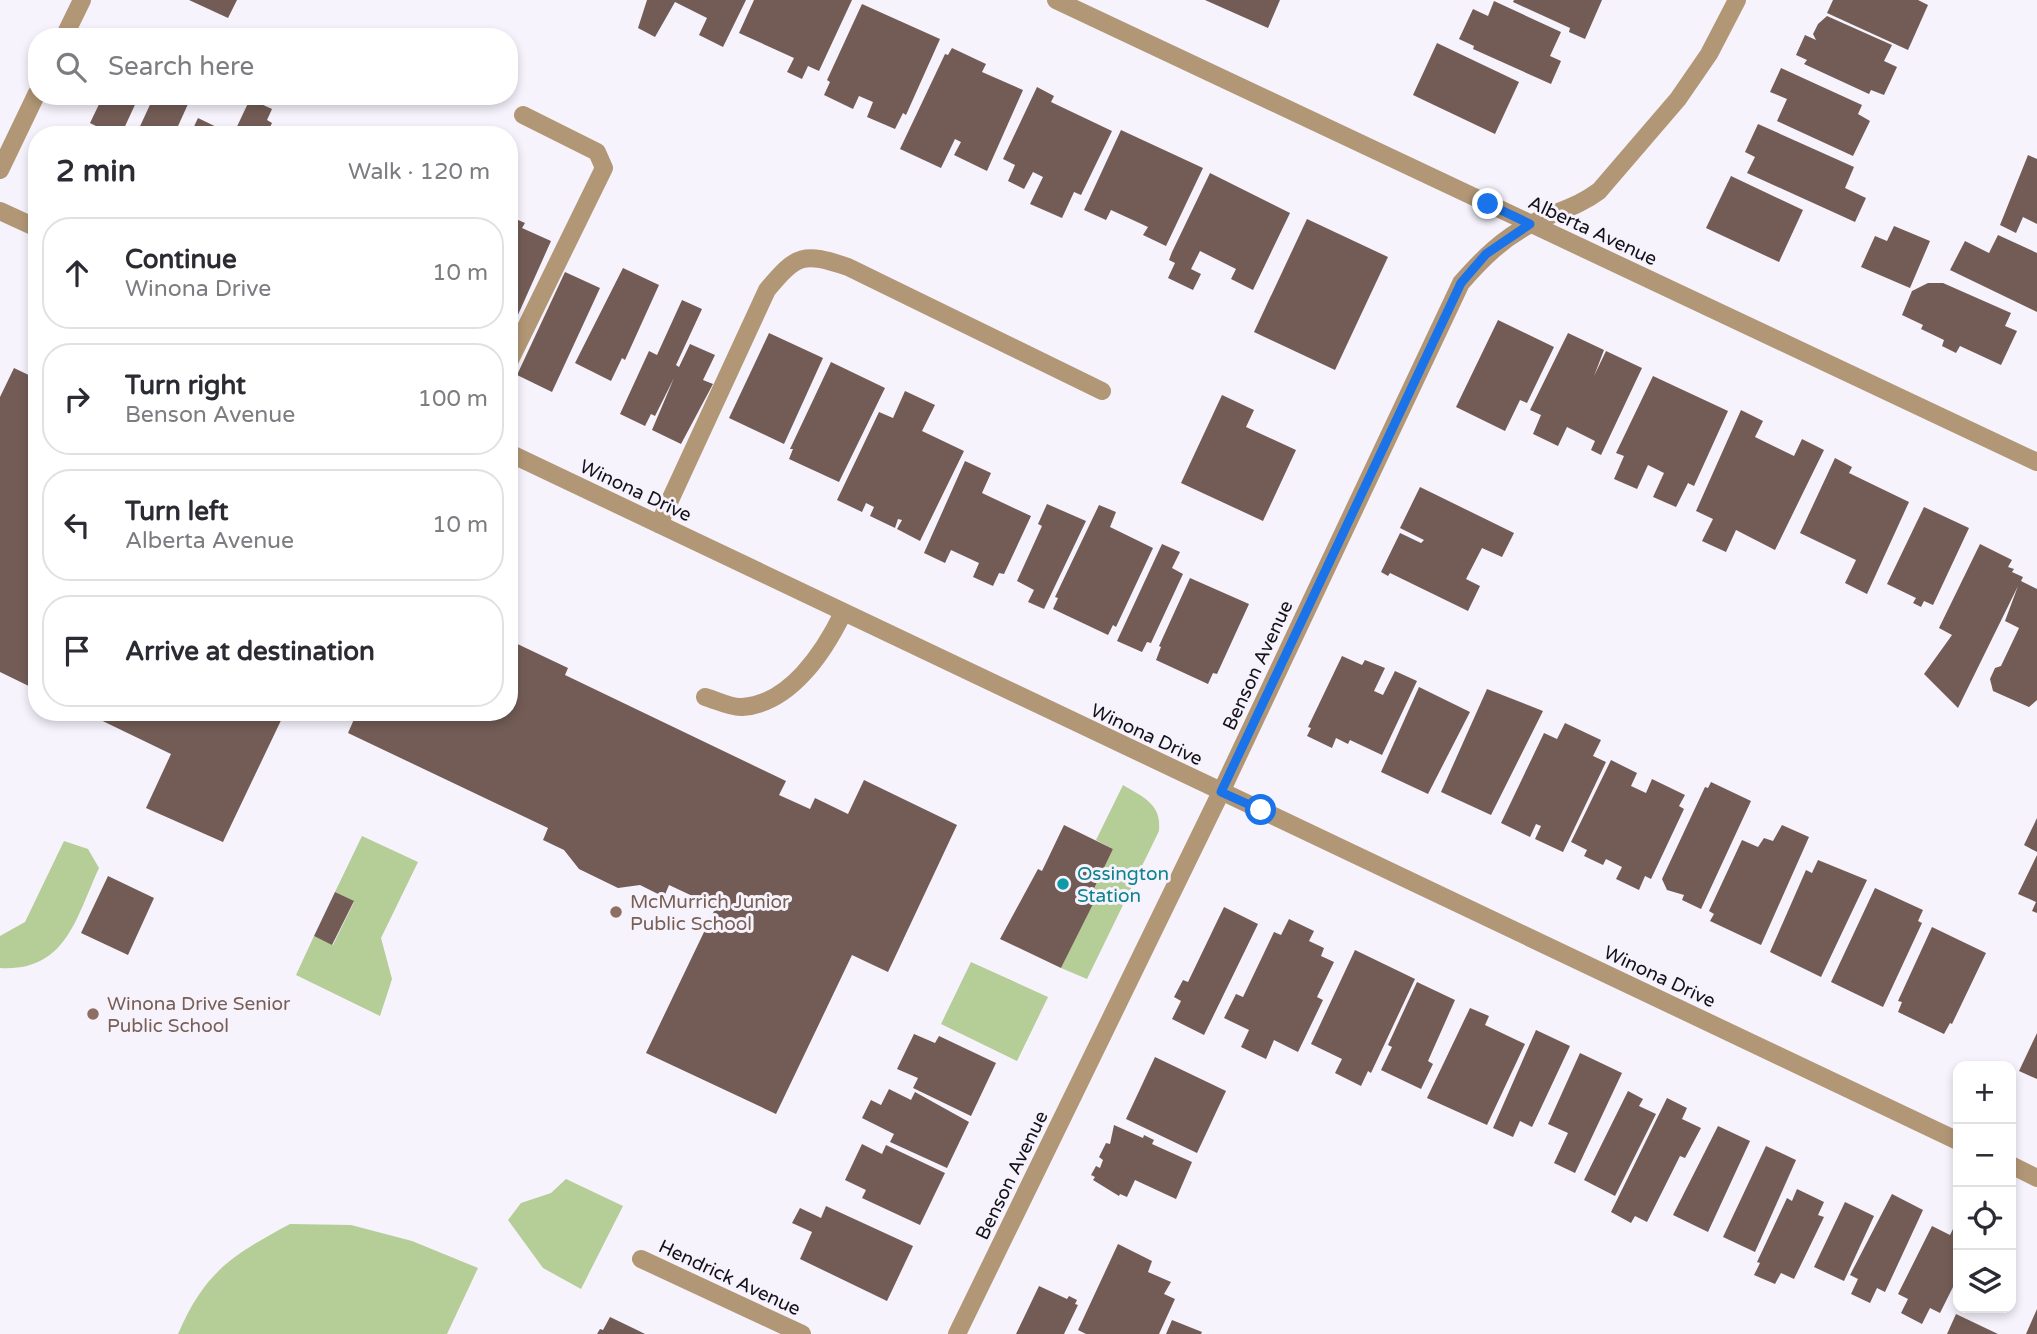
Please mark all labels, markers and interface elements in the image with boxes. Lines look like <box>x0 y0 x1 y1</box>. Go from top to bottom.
search box <box>28 28 518 105</box>
icon: search <box>52 48 90 86</box>
text: Search here <box>108 51 254 82</box>
text: 2 min <box>56 153 136 190</box>
text: Walk · 120 m <box>348 158 490 186</box>
route end <box>1472 188 1503 219</box>
street label: Alberta Avenue <box>1525 191 1661 270</box>
text: Continue <box>125 244 237 275</box>
icon: ahead <box>58 254 96 292</box>
text: 10 m <box>432 259 488 287</box>
text: Winona Drive <box>125 275 271 303</box>
text: Turn right <box>125 370 246 401</box>
icon: right <box>58 380 96 418</box>
text: 100 m <box>418 385 488 413</box>
text: Benson Avenue <box>125 401 295 429</box>
street label: Winona Drive <box>576 455 695 526</box>
text: Turn left <box>125 496 228 527</box>
icon: left <box>58 506 96 544</box>
text: 10 m <box>432 511 488 539</box>
text: Alberta Avenue <box>125 527 294 555</box>
street label: Benson Avenue <box>1218 597 1298 734</box>
icon: arrive <box>58 632 96 670</box>
text: Arrive at destination <box>125 636 375 667</box>
street label: Winona Drive <box>1087 699 1206 770</box>
route start <box>1245 794 1276 825</box>
place label: Ossington Station <box>1077 863 1169 907</box>
marker: Ossington Station <box>1055 876 1071 892</box>
place label: McMurrich Junior Public School <box>630 891 790 935</box>
marker: McMurrich Junior Public School <box>608 904 624 920</box>
street label: Winona Drive <box>1600 941 1719 1012</box>
place label: Winona Drive Senior Public School <box>107 993 291 1037</box>
marker: Winona Drive Senior Public School <box>85 1006 101 1022</box>
map controls <box>1953 1061 2016 1313</box>
button: + <box>1953 1061 2016 1124</box>
street label: Benson Avenue <box>971 1107 1053 1243</box>
button: − <box>1953 1124 2016 1187</box>
button: locate <box>1953 1187 2016 1250</box>
street label: Hendrick Avenue <box>655 1235 804 1320</box>
button: layers <box>1953 1250 2016 1313</box>

